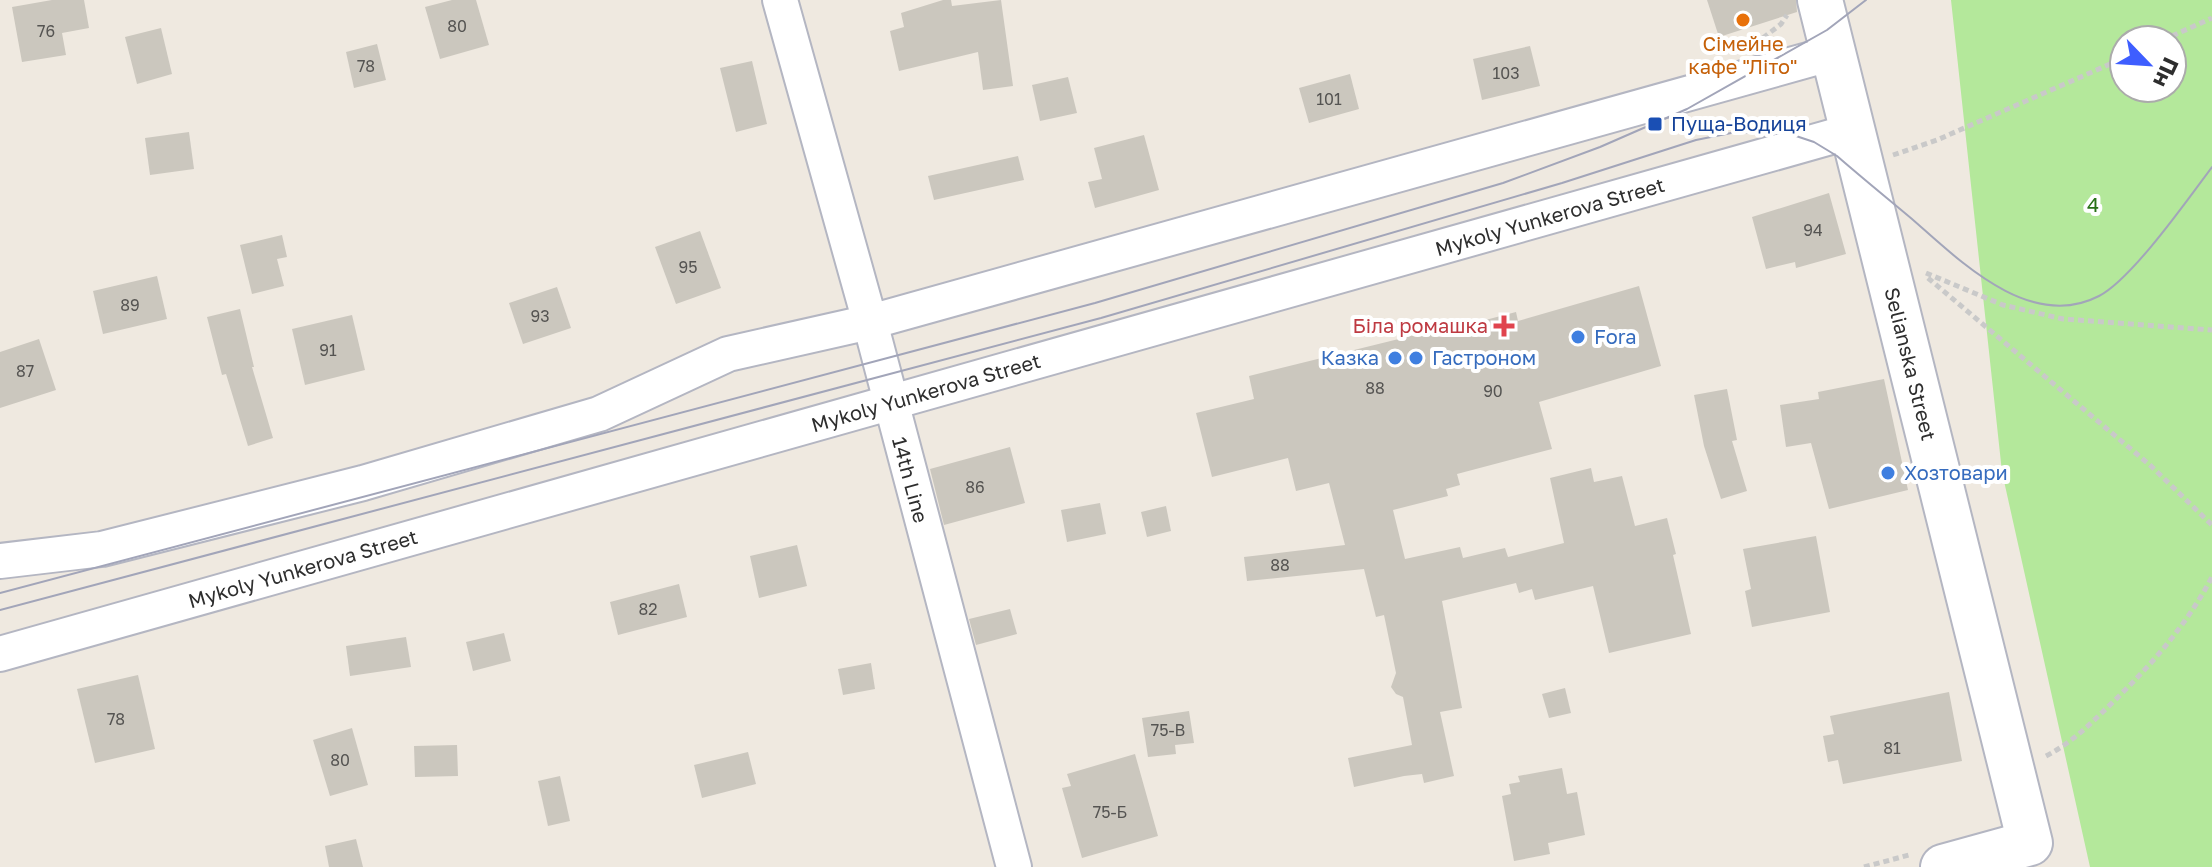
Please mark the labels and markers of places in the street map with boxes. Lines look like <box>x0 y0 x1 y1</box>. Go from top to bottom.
marker: Сімейне кафе "Літо" <box>1734 11 1752 29</box>
place label: Сімейне кафе "Літо" <box>1688 31 1798 78</box>
place label: Пуща-Водиця <box>1671 111 1807 135</box>
marker: Пуща-Водиця <box>1646 115 1664 133</box>
place label: Біла ромашка <box>1353 313 1488 337</box>
marker: Біла ромашка <box>1495 317 1513 335</box>
place label: Fora <box>1594 324 1637 348</box>
marker: Fora <box>1569 328 1587 346</box>
place label: Казка <box>1321 345 1379 369</box>
place label: Гастроном <box>1432 345 1536 369</box>
marker: Казка <box>1386 349 1404 367</box>
marker: Гастроном <box>1407 349 1425 367</box>
place label: Хозтовари <box>1904 460 2008 484</box>
marker: Хозтовари <box>1879 464 1897 482</box>

